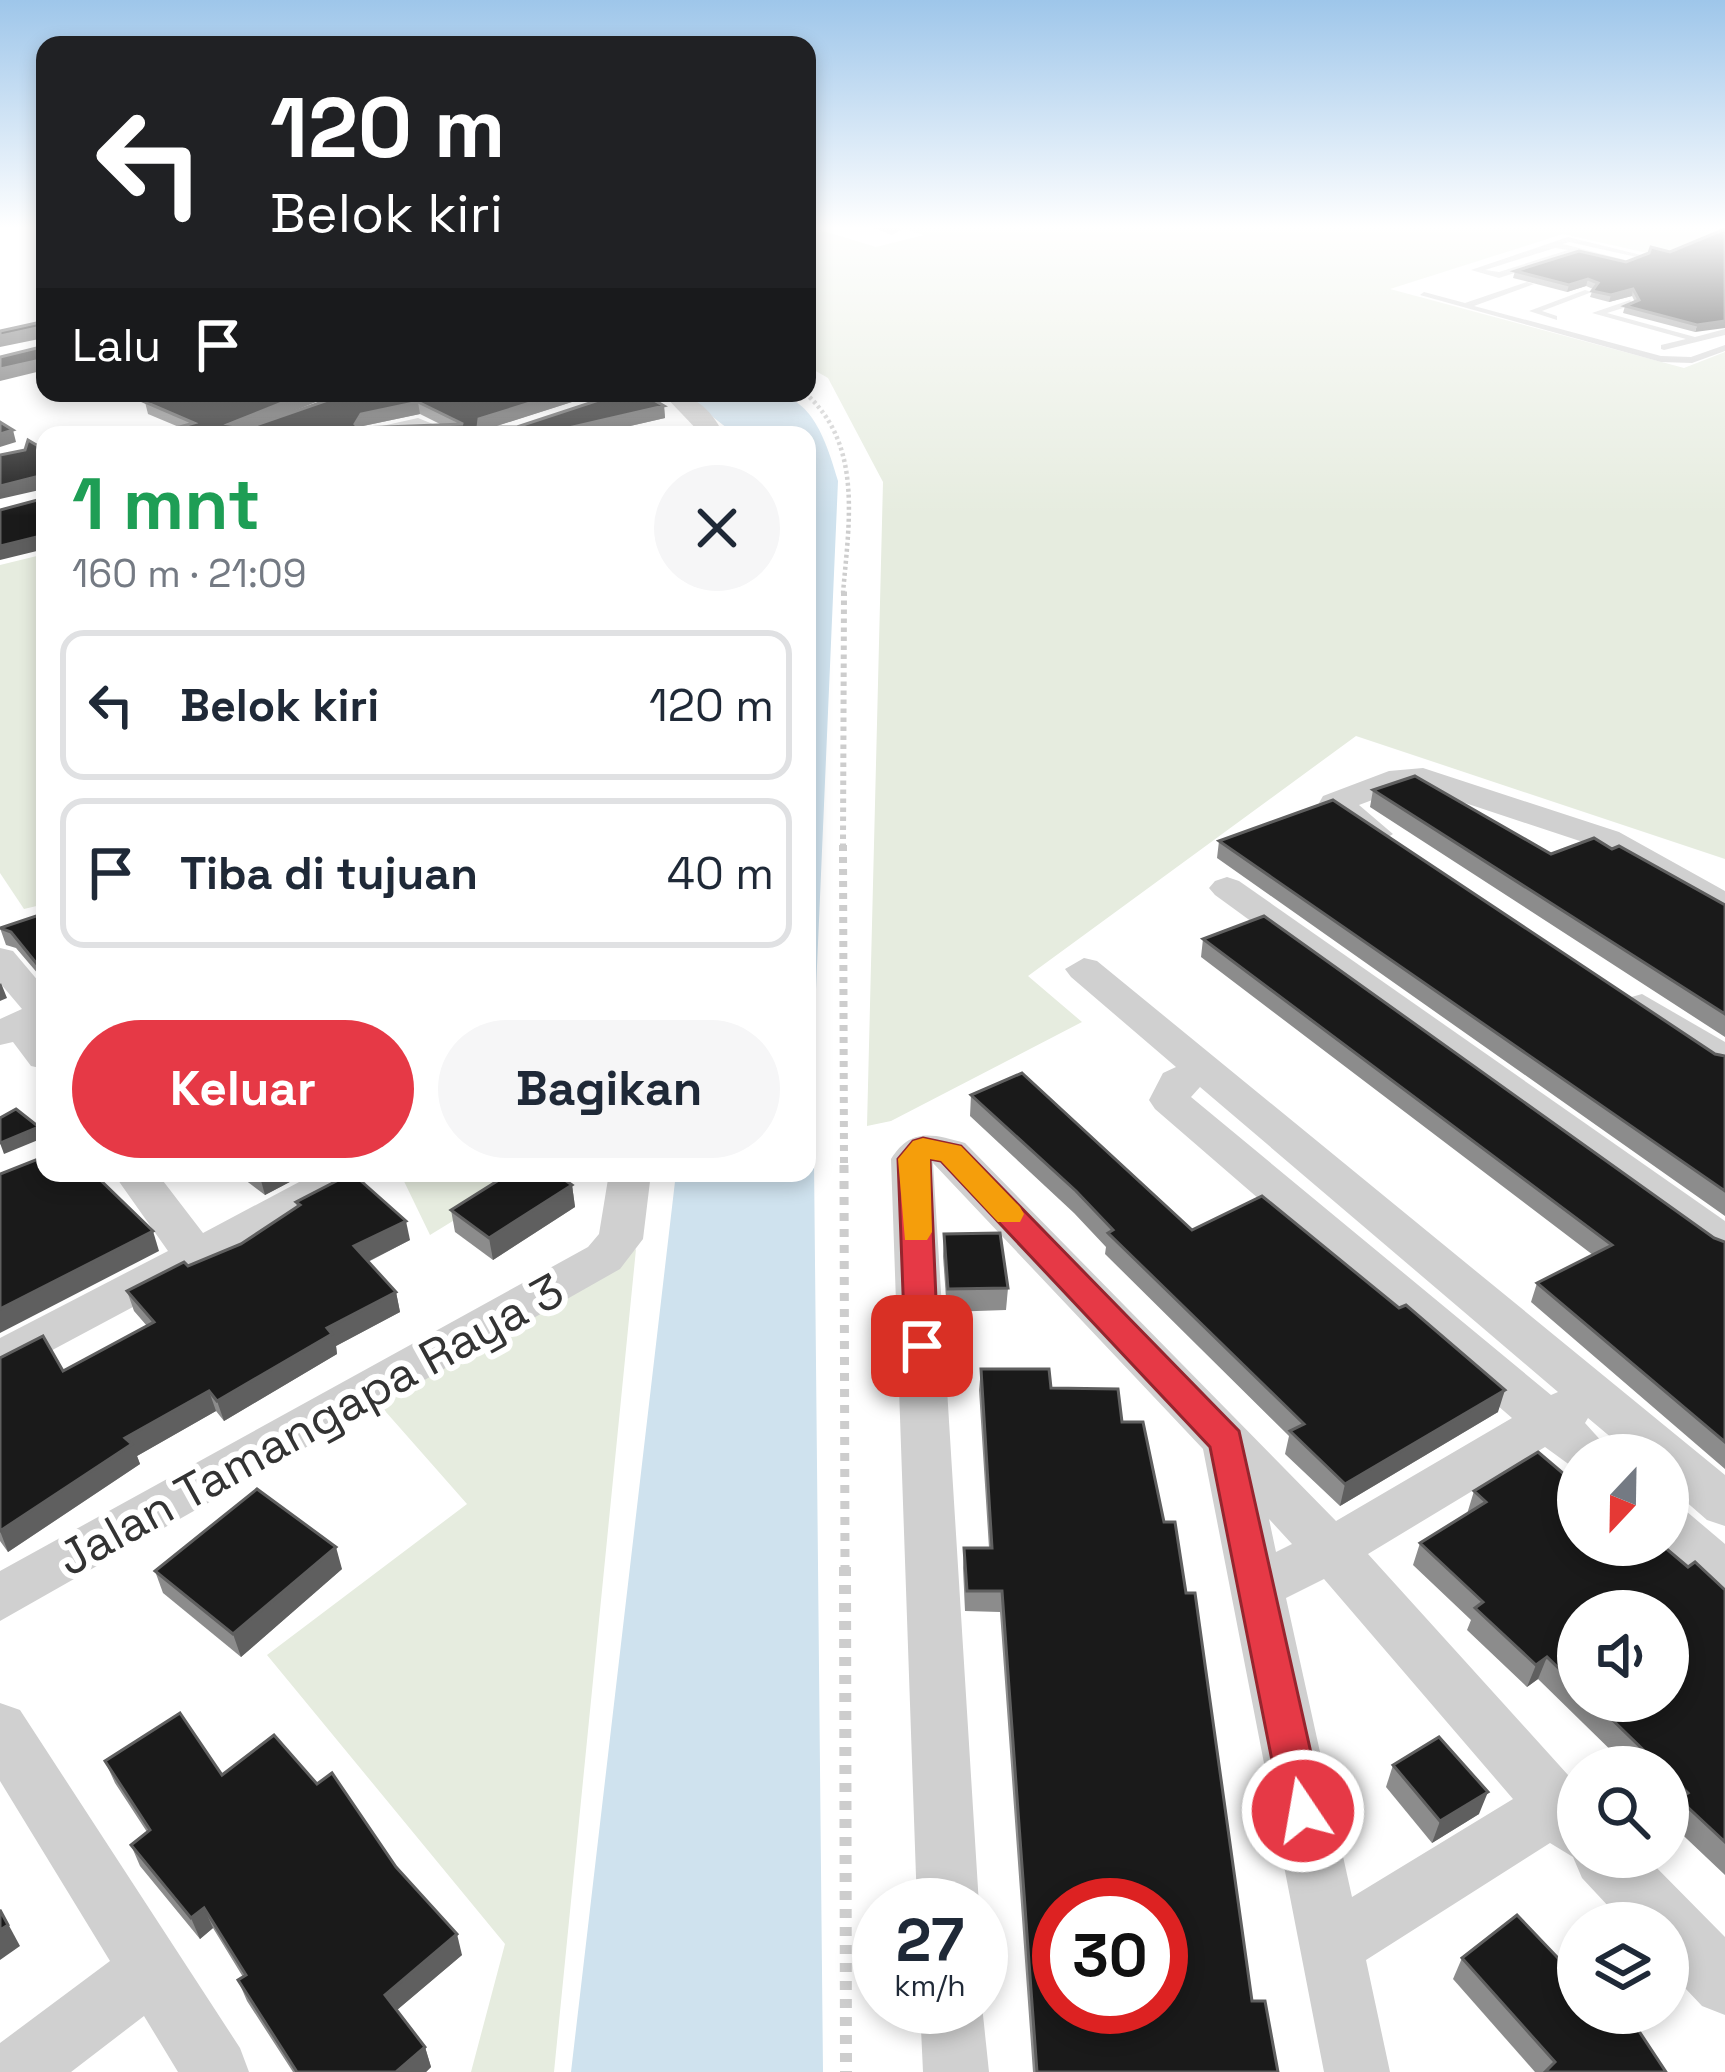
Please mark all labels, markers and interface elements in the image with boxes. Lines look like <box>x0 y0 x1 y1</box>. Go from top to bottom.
text: 120 m <box>270 74 505 182</box>
icon: left <box>72 84 228 240</box>
text: Belok kiri <box>270 179 503 248</box>
icon: arrive <box>185 312 251 378</box>
text: Lalu <box>72 317 161 374</box>
text: 1 mnt <box>72 458 261 550</box>
button: close <box>654 465 780 591</box>
text: 160 m · 21:09 <box>72 549 307 598</box>
icon: left <box>78 672 144 738</box>
text: Belok kiri <box>180 677 379 734</box>
text: 120 m <box>649 677 774 734</box>
icon: arrive <box>78 840 144 906</box>
text: Tiba di tujuan <box>180 845 478 902</box>
text: 40 m <box>667 845 774 902</box>
button: Keluar <box>72 1020 414 1158</box>
button: Bagikan <box>438 1020 780 1158</box>
street label: Jalan Tamangapa Raya 3 <box>46 1260 574 1589</box>
pin <box>871 1295 973 1397</box>
icon: arrive <box>889 1313 955 1379</box>
north arrow <box>1557 1434 1689 1566</box>
map controls <box>1557 1434 1689 2034</box>
button: sound <box>1557 1590 1689 1722</box>
button: search <box>1557 1746 1689 1878</box>
position arrow <box>1240 1748 1366 1874</box>
speed limit sign: 30 <box>1032 1878 1188 2034</box>
text: 27 <box>896 1902 964 1979</box>
button: layers <box>1557 1902 1689 2034</box>
text: km/h <box>894 1966 966 2005</box>

